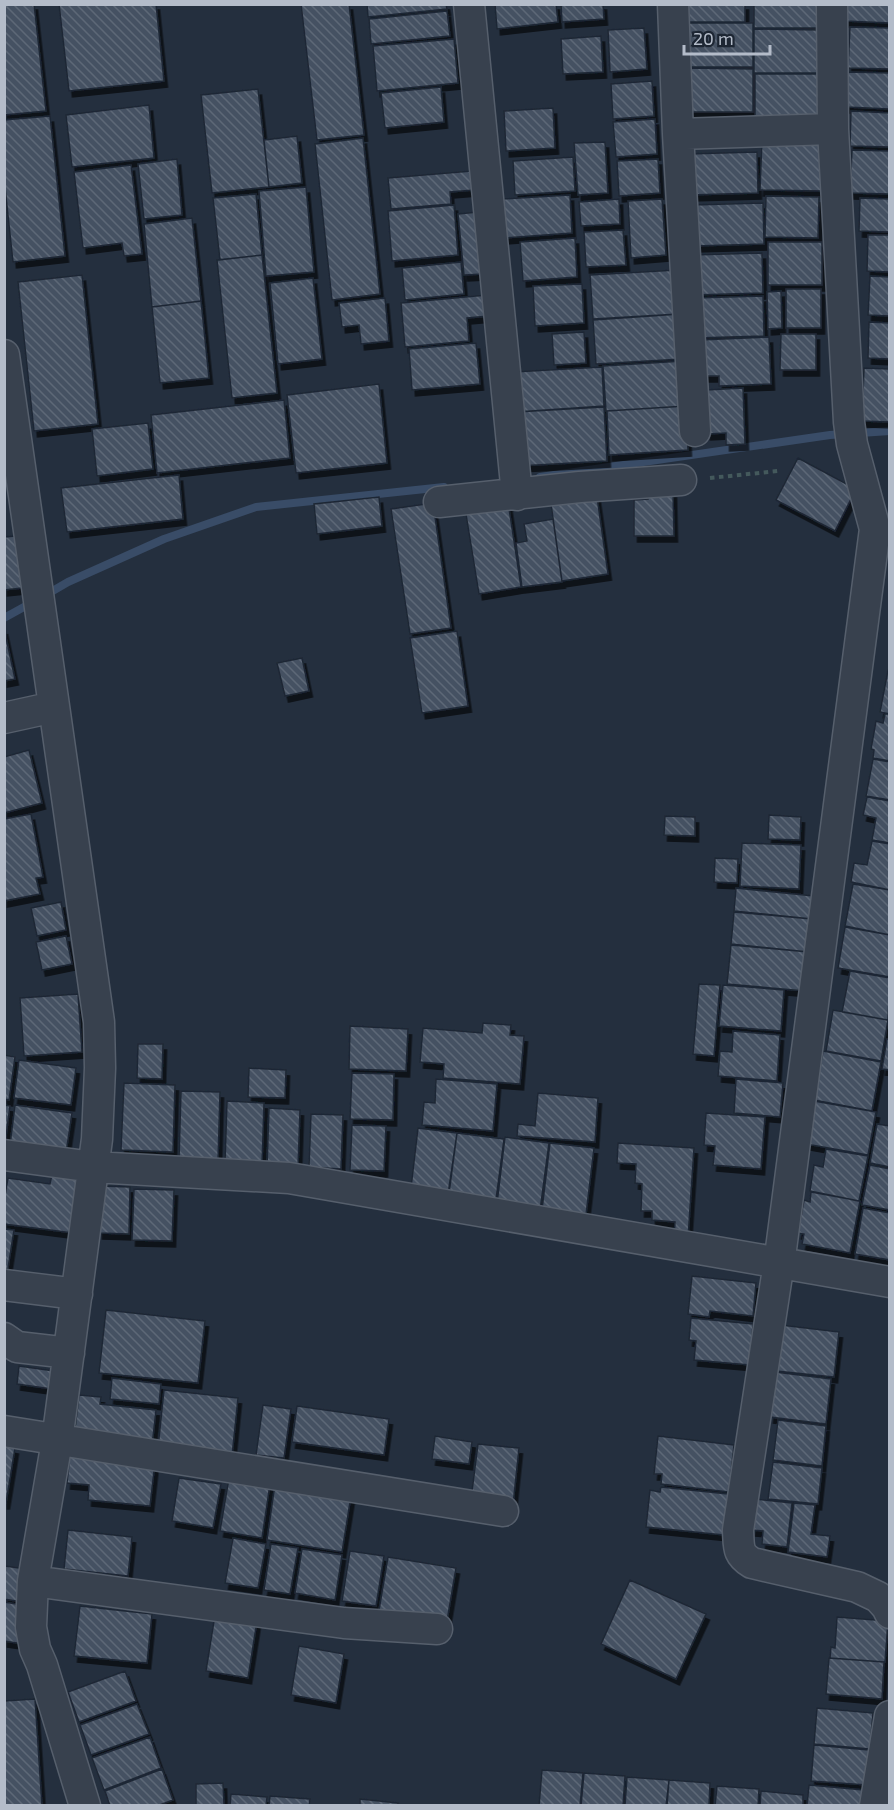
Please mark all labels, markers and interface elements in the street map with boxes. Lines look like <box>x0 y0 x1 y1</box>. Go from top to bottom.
scale bar <box>684 18 770 56</box>
text: 20 m <box>693 27 734 49</box>

